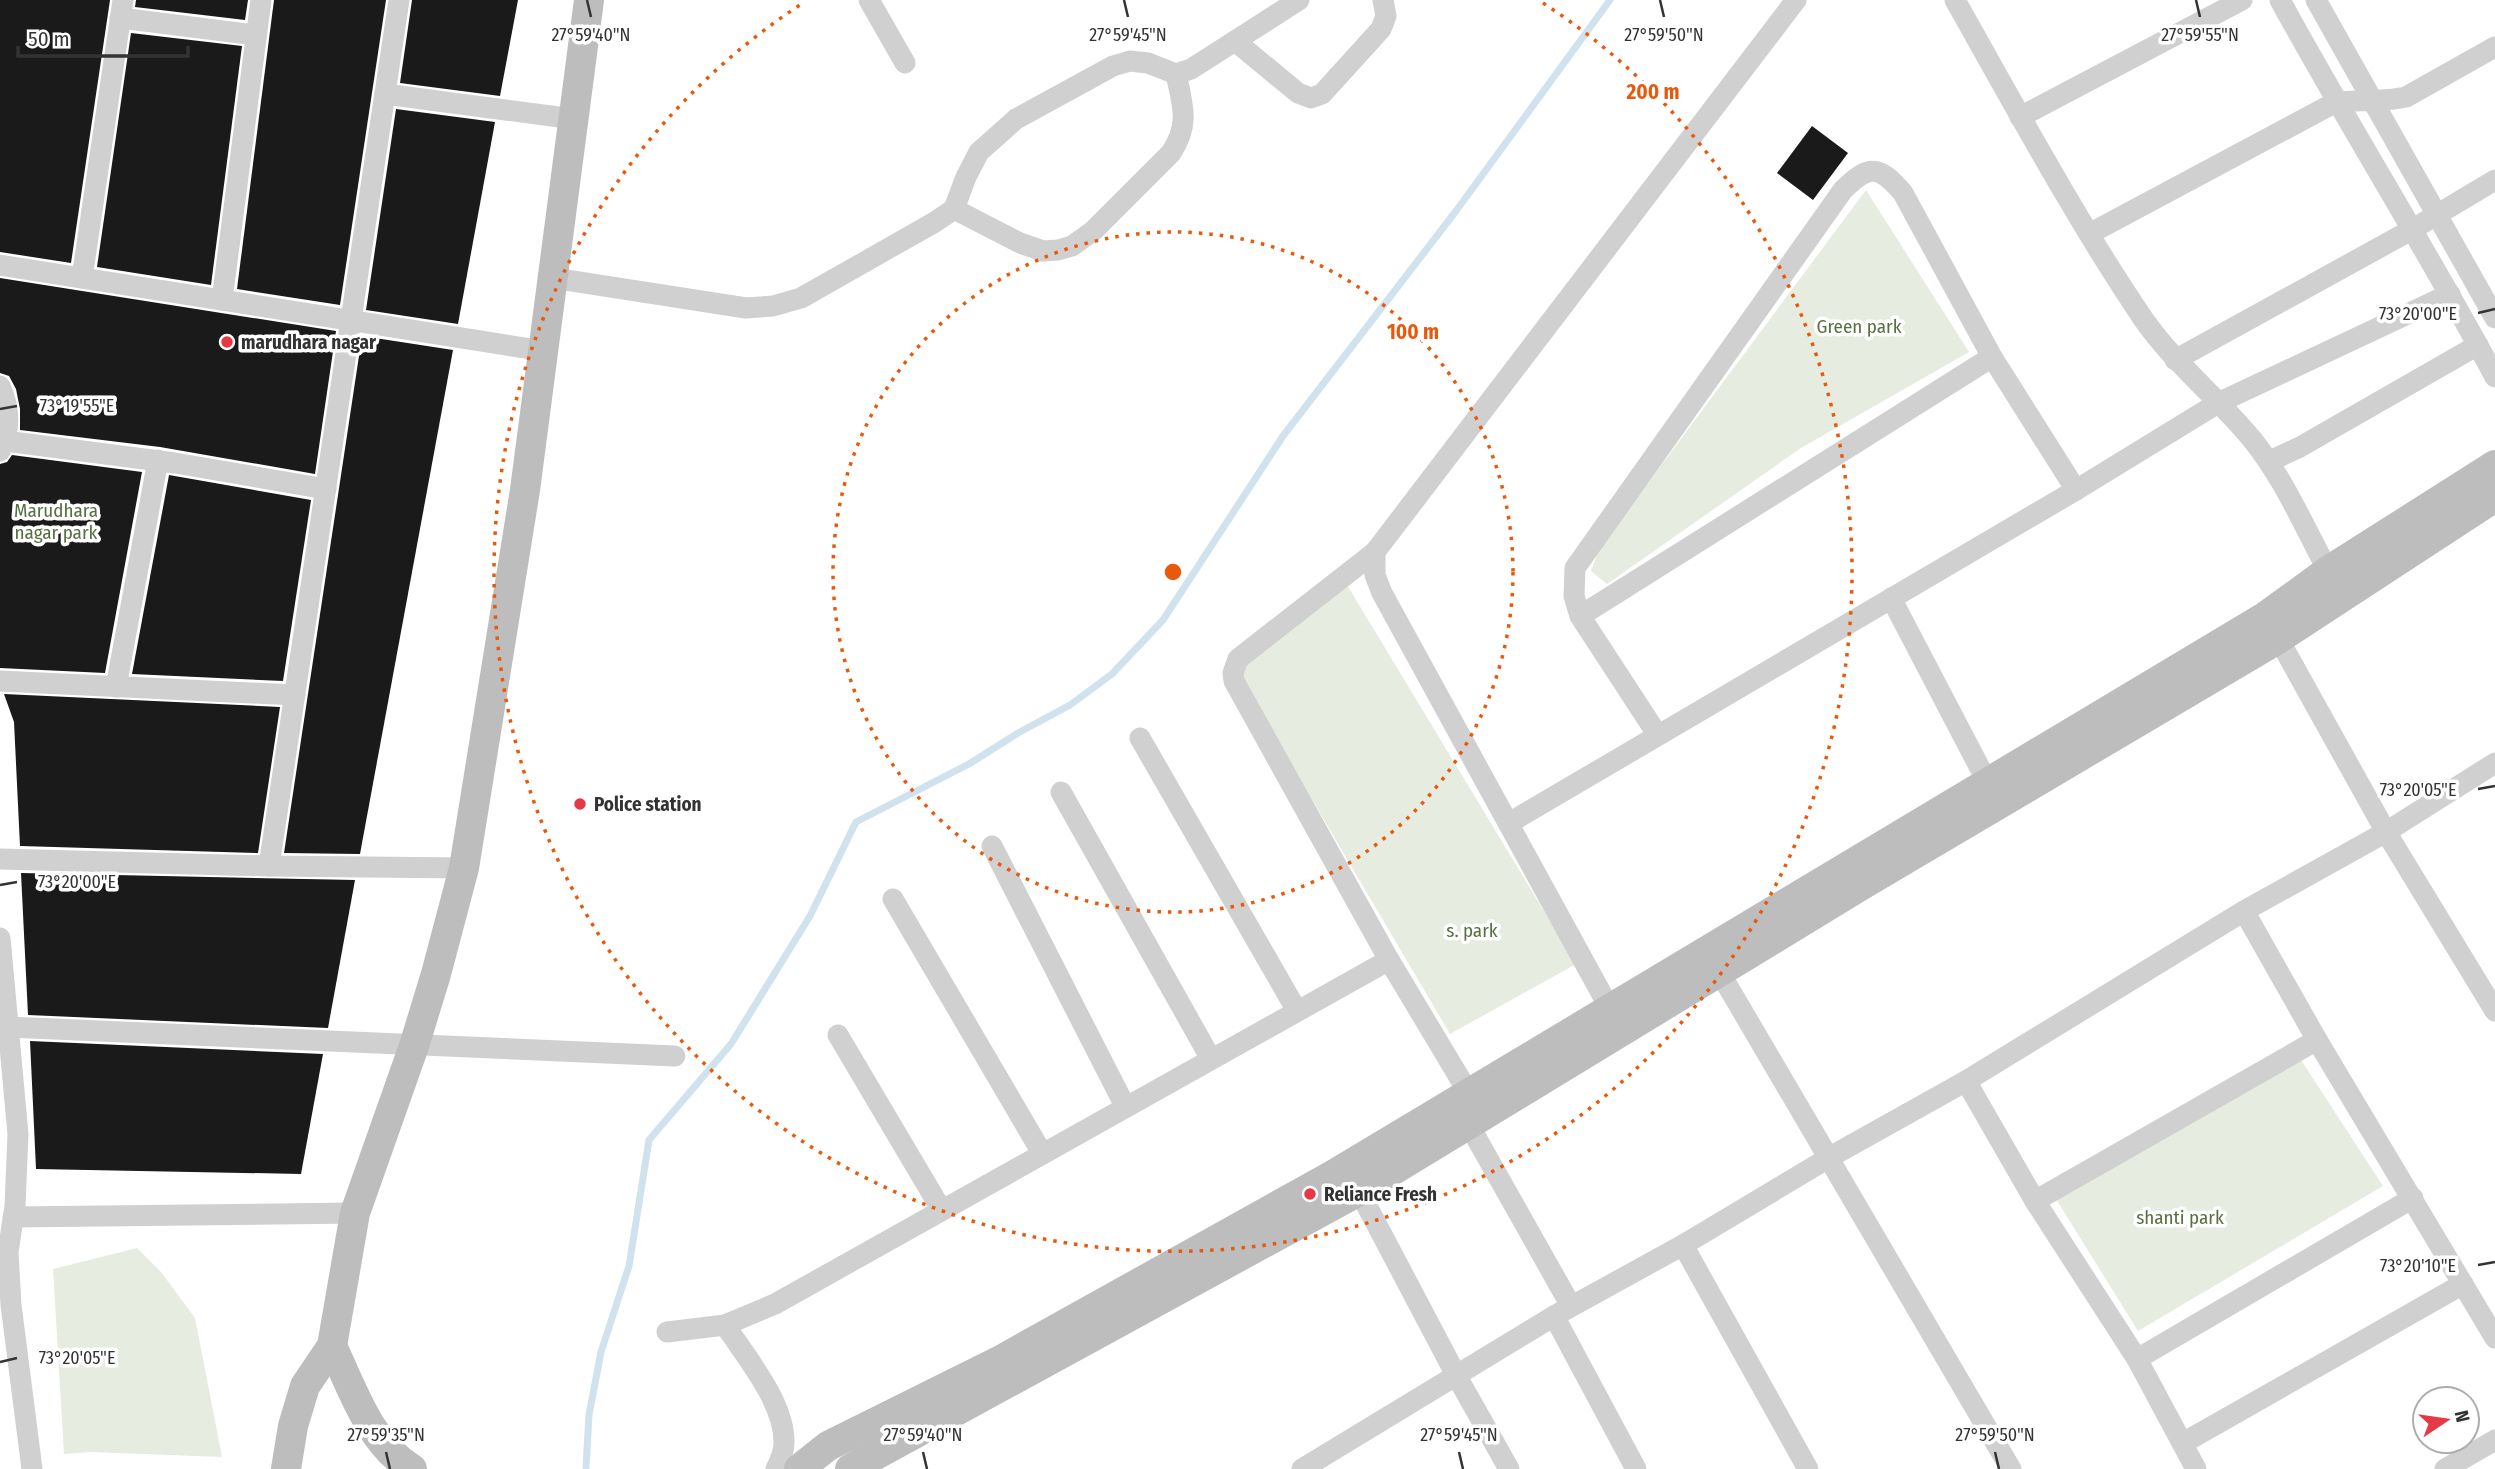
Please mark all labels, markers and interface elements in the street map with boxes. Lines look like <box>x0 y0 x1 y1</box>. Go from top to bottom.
scale bar <box>18 14 187 58</box>
text: 27°59'40"N <box>551 24 631 46</box>
text: 27°59'45"N <box>1089 24 1167 46</box>
text: 27°59'50"N <box>1624 24 1704 46</box>
text: 27°59'55"N <box>2161 24 2239 46</box>
text: 50 m <box>28 26 70 52</box>
text: 200 m <box>1625 79 1680 105</box>
text: 73°20'00"E <box>2379 303 2457 325</box>
park label: Green park <box>1817 315 1902 338</box>
text: 100 m <box>1387 319 1439 345</box>
place label: marudhara nagar <box>241 331 377 354</box>
marker: marudhara nagar <box>219 334 235 350</box>
text: 73°19'55"E <box>40 395 114 417</box>
park label: Marudhara nagar park <box>14 499 98 544</box>
centre of rings <box>1161 560 1185 584</box>
text: 73°20'05"E <box>2380 779 2456 801</box>
place label: Police station <box>594 793 702 816</box>
marker: Police station <box>572 796 588 812</box>
text: 73°20'00"E <box>38 871 116 893</box>
park label: s. park <box>1446 919 1498 942</box>
place label: Reliance Fresh <box>1324 1183 1437 1206</box>
marker: Reliance Fresh <box>1302 1186 1318 1202</box>
park label: shanti park <box>2136 1206 2224 1229</box>
text: 73°20'10"E <box>2380 1255 2456 1277</box>
text: 73°20'05"E <box>39 1347 115 1369</box>
north arrow <box>2411 1385 2481 1455</box>
text: N <box>2450 1408 2475 1424</box>
text: 27°59'35"N <box>347 1424 425 1446</box>
text: 27°59'40"N <box>883 1424 963 1446</box>
text: 27°59'45"N <box>1420 1424 1498 1446</box>
text: 27°59'50"N <box>1955 1424 2035 1446</box>

